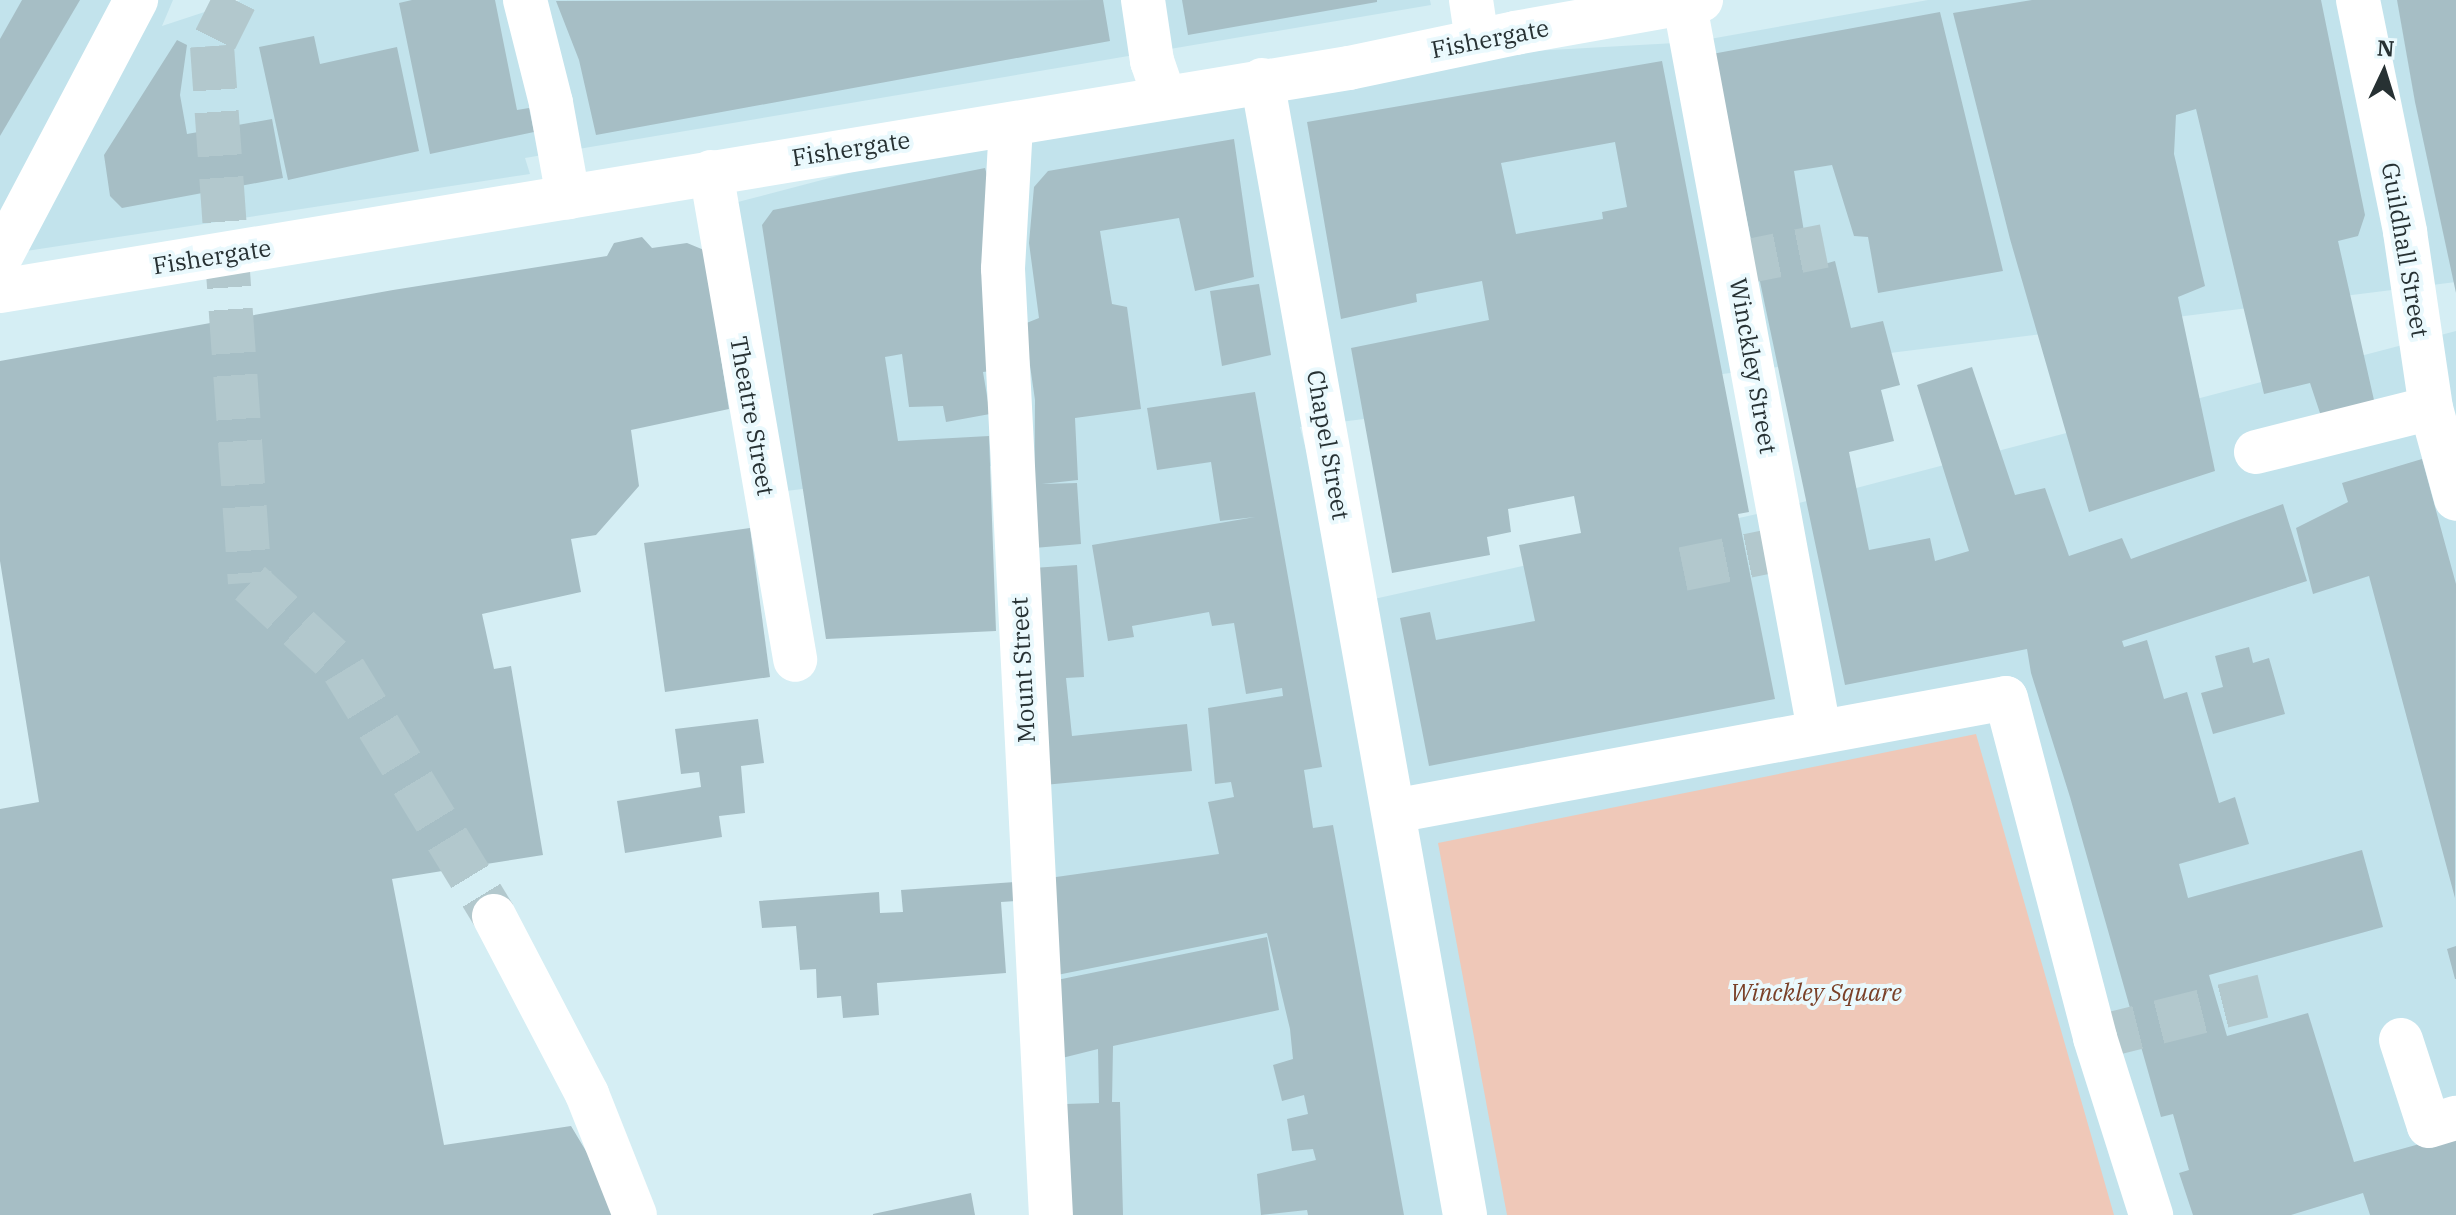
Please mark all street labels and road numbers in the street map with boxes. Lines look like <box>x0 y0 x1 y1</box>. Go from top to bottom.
street label: Fishergate <box>1429 13 1551 65</box>
street label: Fishergate <box>790 125 912 173</box>
street label: Guildhall Street <box>2375 160 2435 340</box>
street label: Fishergate <box>151 233 273 281</box>
street label: Winckley Street <box>1723 276 1783 456</box>
street label: Theatre Street <box>724 334 780 498</box>
street label: Chapel Street <box>1301 368 1355 522</box>
street label: Mount Street <box>1005 596 1041 744</box>

